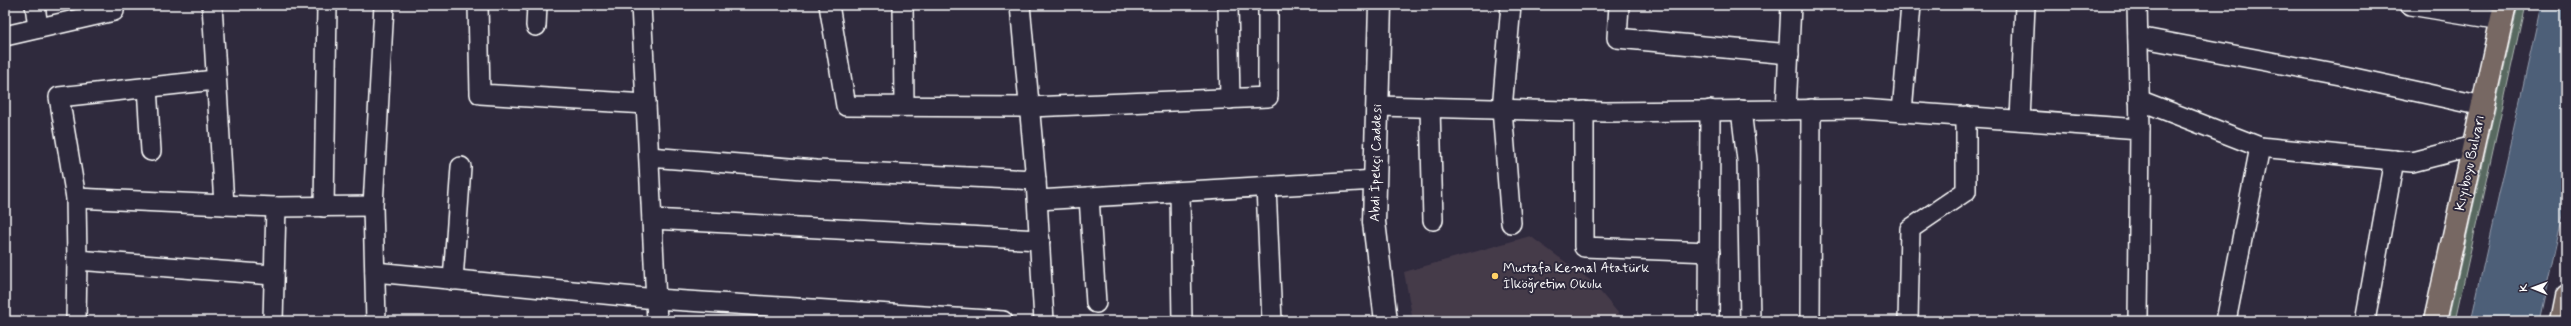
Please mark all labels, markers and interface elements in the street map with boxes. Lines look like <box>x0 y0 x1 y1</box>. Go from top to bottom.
street label: Abdi İpekçi Caddesi <box>1366 104 1386 222</box>
street label: Kıyıboyu Bulvarı <box>2451 113 2489 213</box>
place label: Mustafa Kemal Atatürk İlköğretim Okulu <box>1503 259 1649 293</box>
north arrow <box>2513 268 2553 308</box>
marker: Mustafa Kemal Atatürk İlköğretim Okulu <box>1490 271 1500 281</box>
text: K <box>2517 284 2531 292</box>

